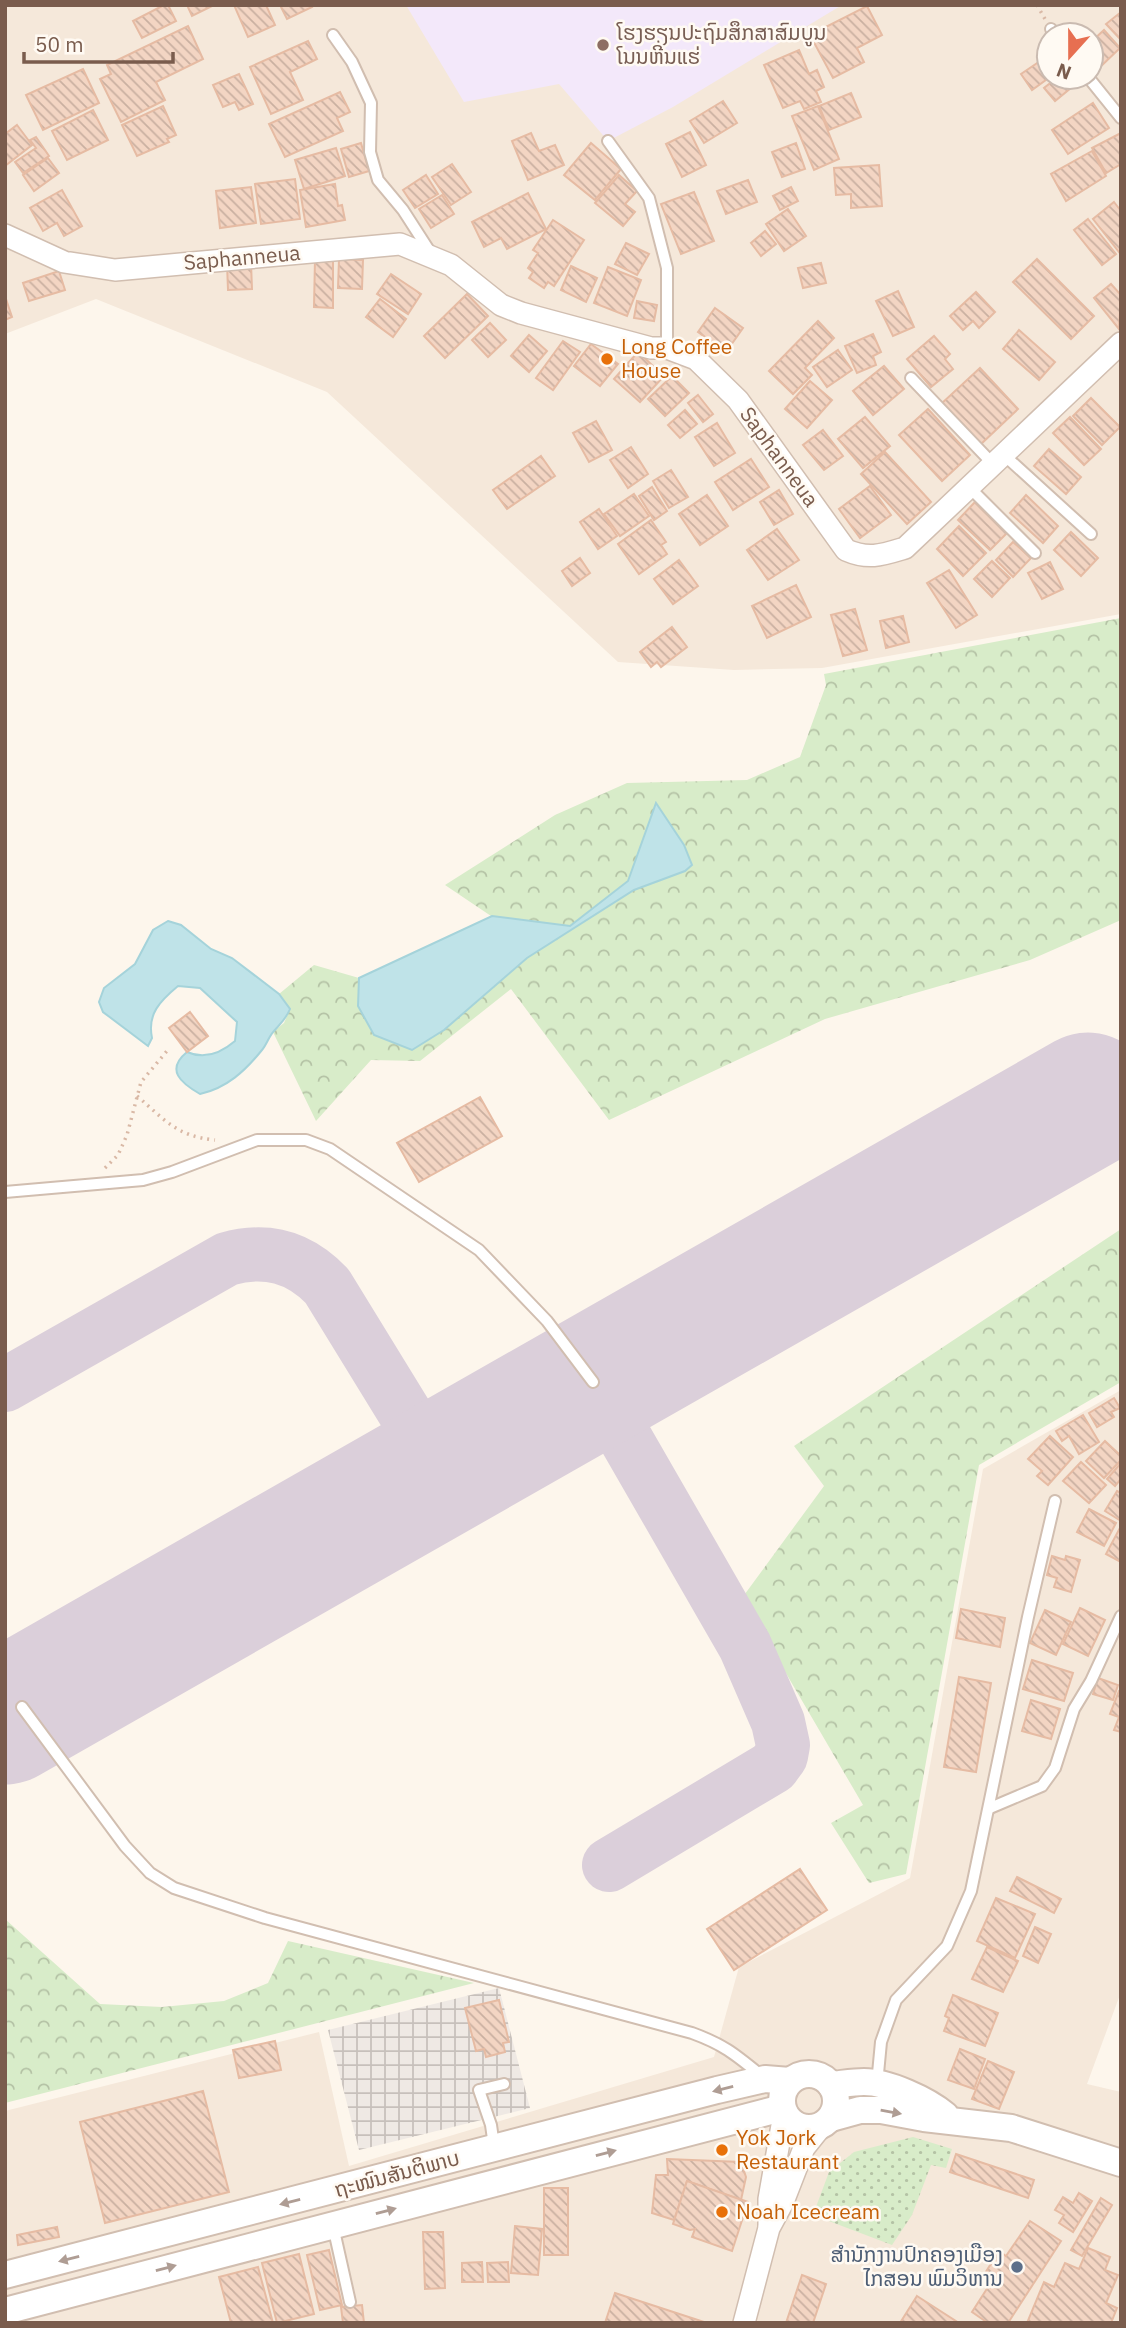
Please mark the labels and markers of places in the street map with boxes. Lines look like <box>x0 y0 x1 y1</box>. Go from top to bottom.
place label: ໂຮງຮຽນປະຖົມສຶກສາສົມບູນ ໂນນຫີນແຮ່ <box>616 18 826 70</box>
marker: ໂຮງຮຽນປະຖົມສຶກສາສົມບູນ ໂນນຫີນແຮ່ <box>595 37 611 53</box>
place label: Long Coffee House <box>621 332 732 384</box>
marker: Long Coffee House <box>599 351 615 367</box>
place label: Yok Jork Restaurant <box>736 2123 839 2175</box>
marker: Yok Jork Restaurant <box>714 2142 730 2158</box>
place label: Noah Icecream <box>736 2197 880 2225</box>
marker: Noah Icecream <box>714 2204 730 2220</box>
place label: ສຳນັກງານປົກຄອງເມືອງ ໄກສອນ ພົມວິຫານ <box>831 2240 1003 2292</box>
marker: ສຳນັກງານປົກຄອງເມືອງ ໄກສອນ ພົມວິຫານ <box>1009 2259 1025 2275</box>

